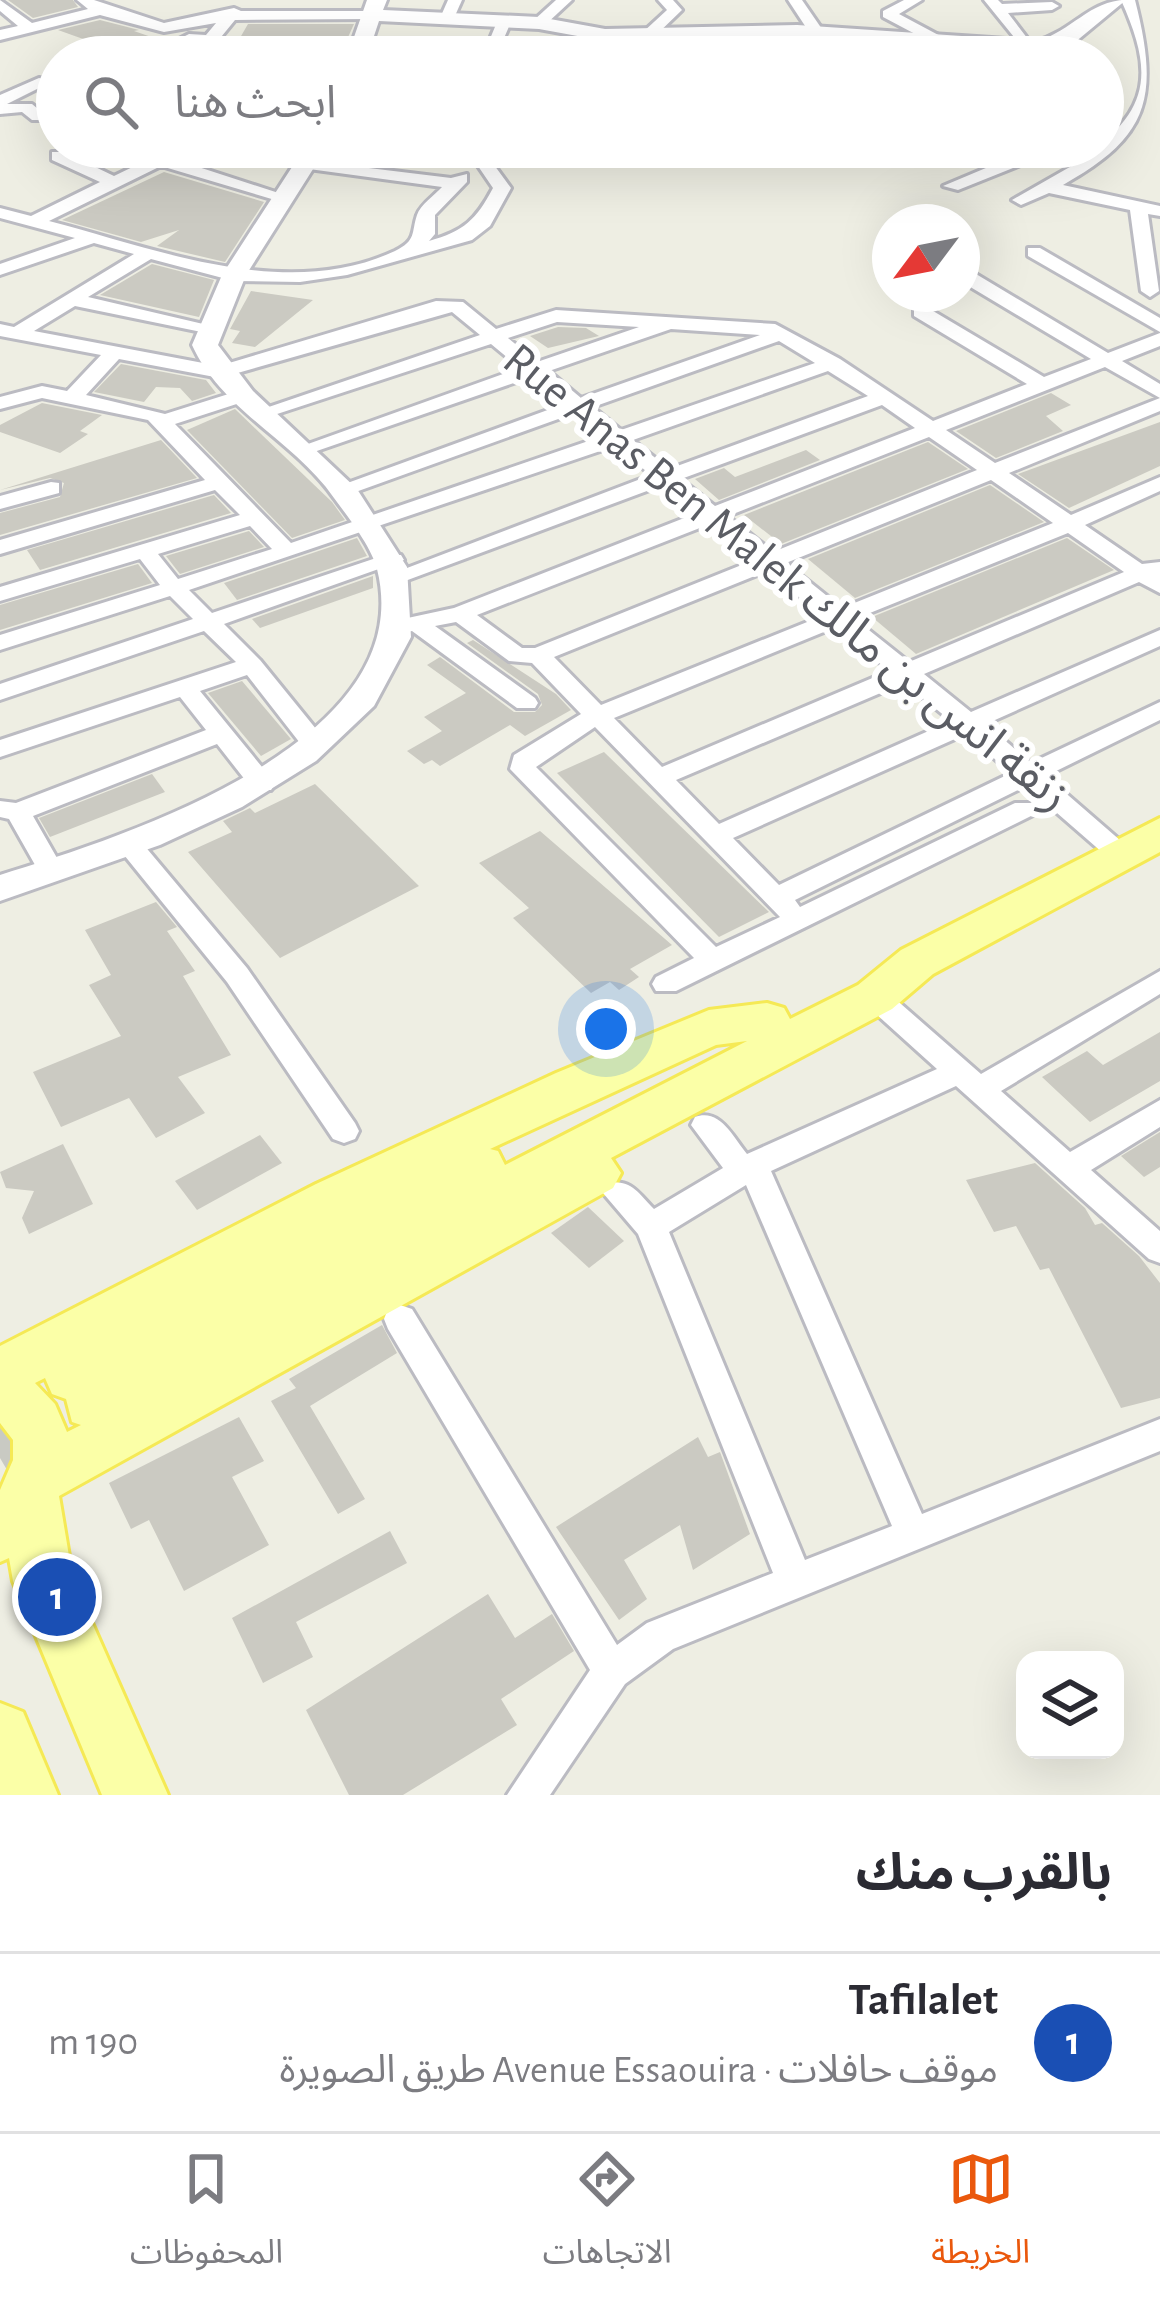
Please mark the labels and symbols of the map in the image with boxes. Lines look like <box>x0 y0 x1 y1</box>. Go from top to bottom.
north arrow <box>872 204 980 312</box>
street label: Rue Anas Ben Malek زنقة انس بن مالك <box>493 335 1078 822</box>
your location <box>576 999 636 1059</box>
pin: 1 <box>18 1552 96 1642</box>

